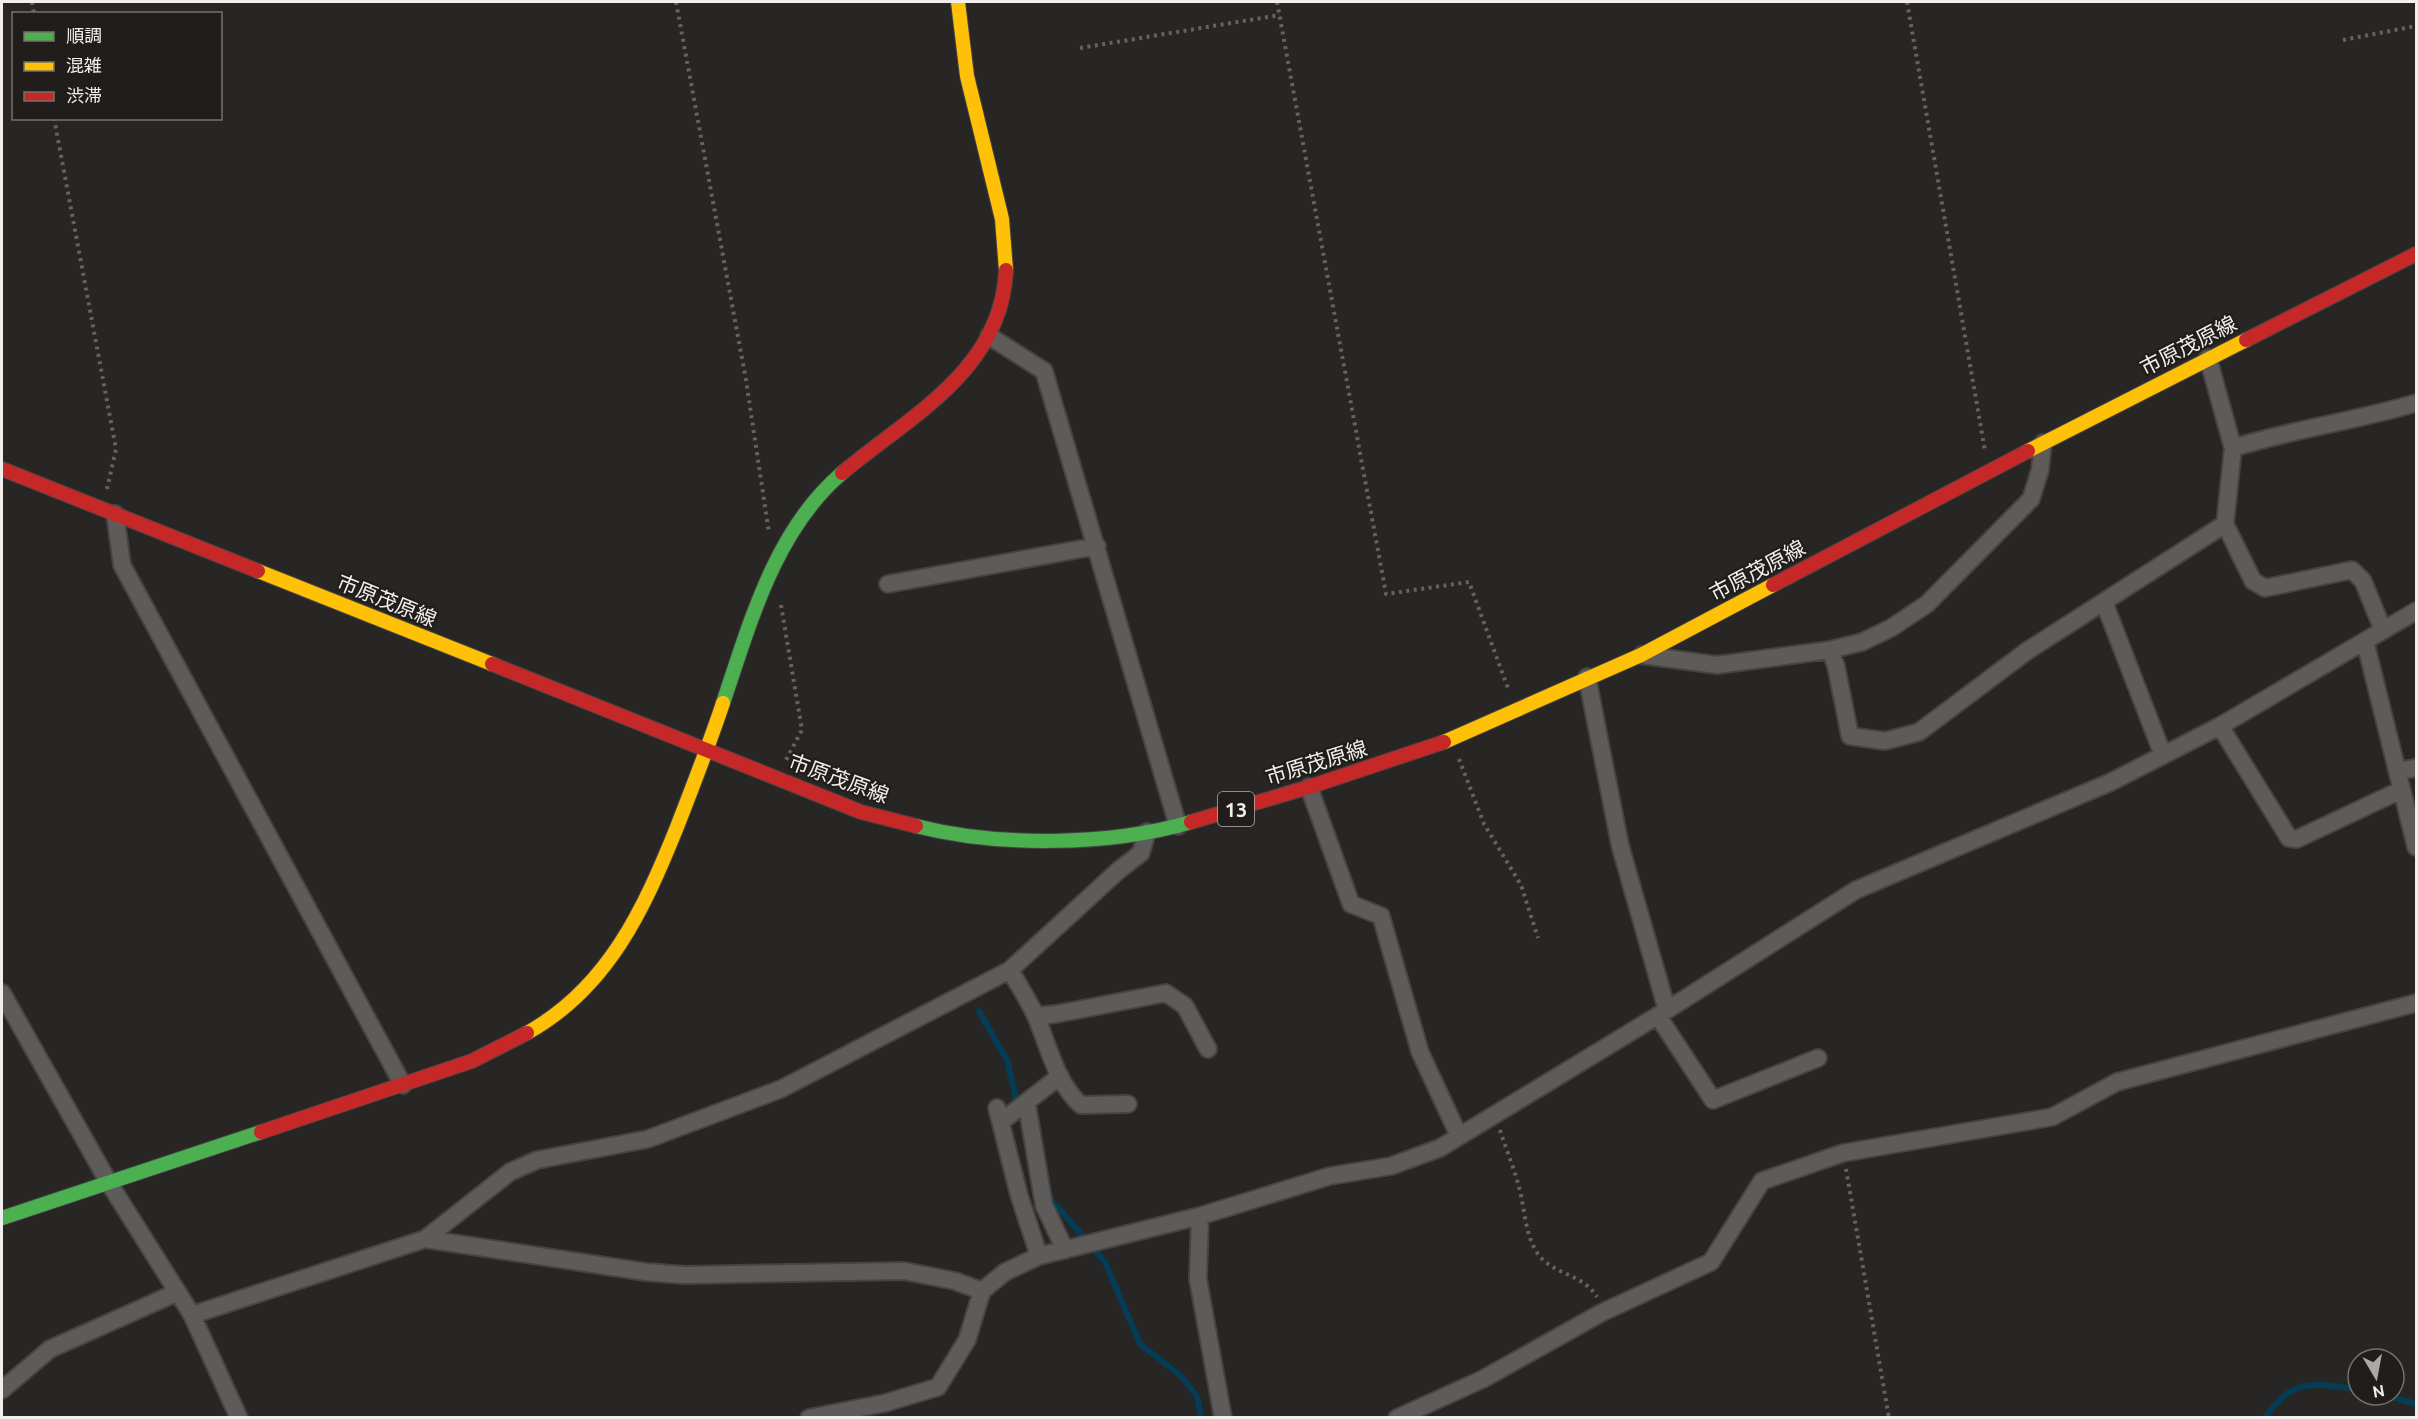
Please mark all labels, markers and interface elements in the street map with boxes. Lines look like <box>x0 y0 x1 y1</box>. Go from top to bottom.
legend <box>12 12 222 120</box>
text: 順調 <box>66 25 102 45</box>
text: 混雑 <box>66 55 102 75</box>
text: 渋滞 <box>66 85 102 105</box>
street label: 市原茂原線 <box>2136 310 2240 380</box>
street label: 市原茂原線 <box>1705 535 1809 605</box>
street label: 市原茂原線 <box>334 569 440 631</box>
street label: 市原茂原線 <box>1262 735 1370 789</box>
street label: 市原茂原線 <box>786 749 892 807</box>
road number: 13 <box>1218 792 1254 826</box>
north arrow <box>2346 1347 2406 1407</box>
text: N <box>2371 1382 2386 1402</box>

